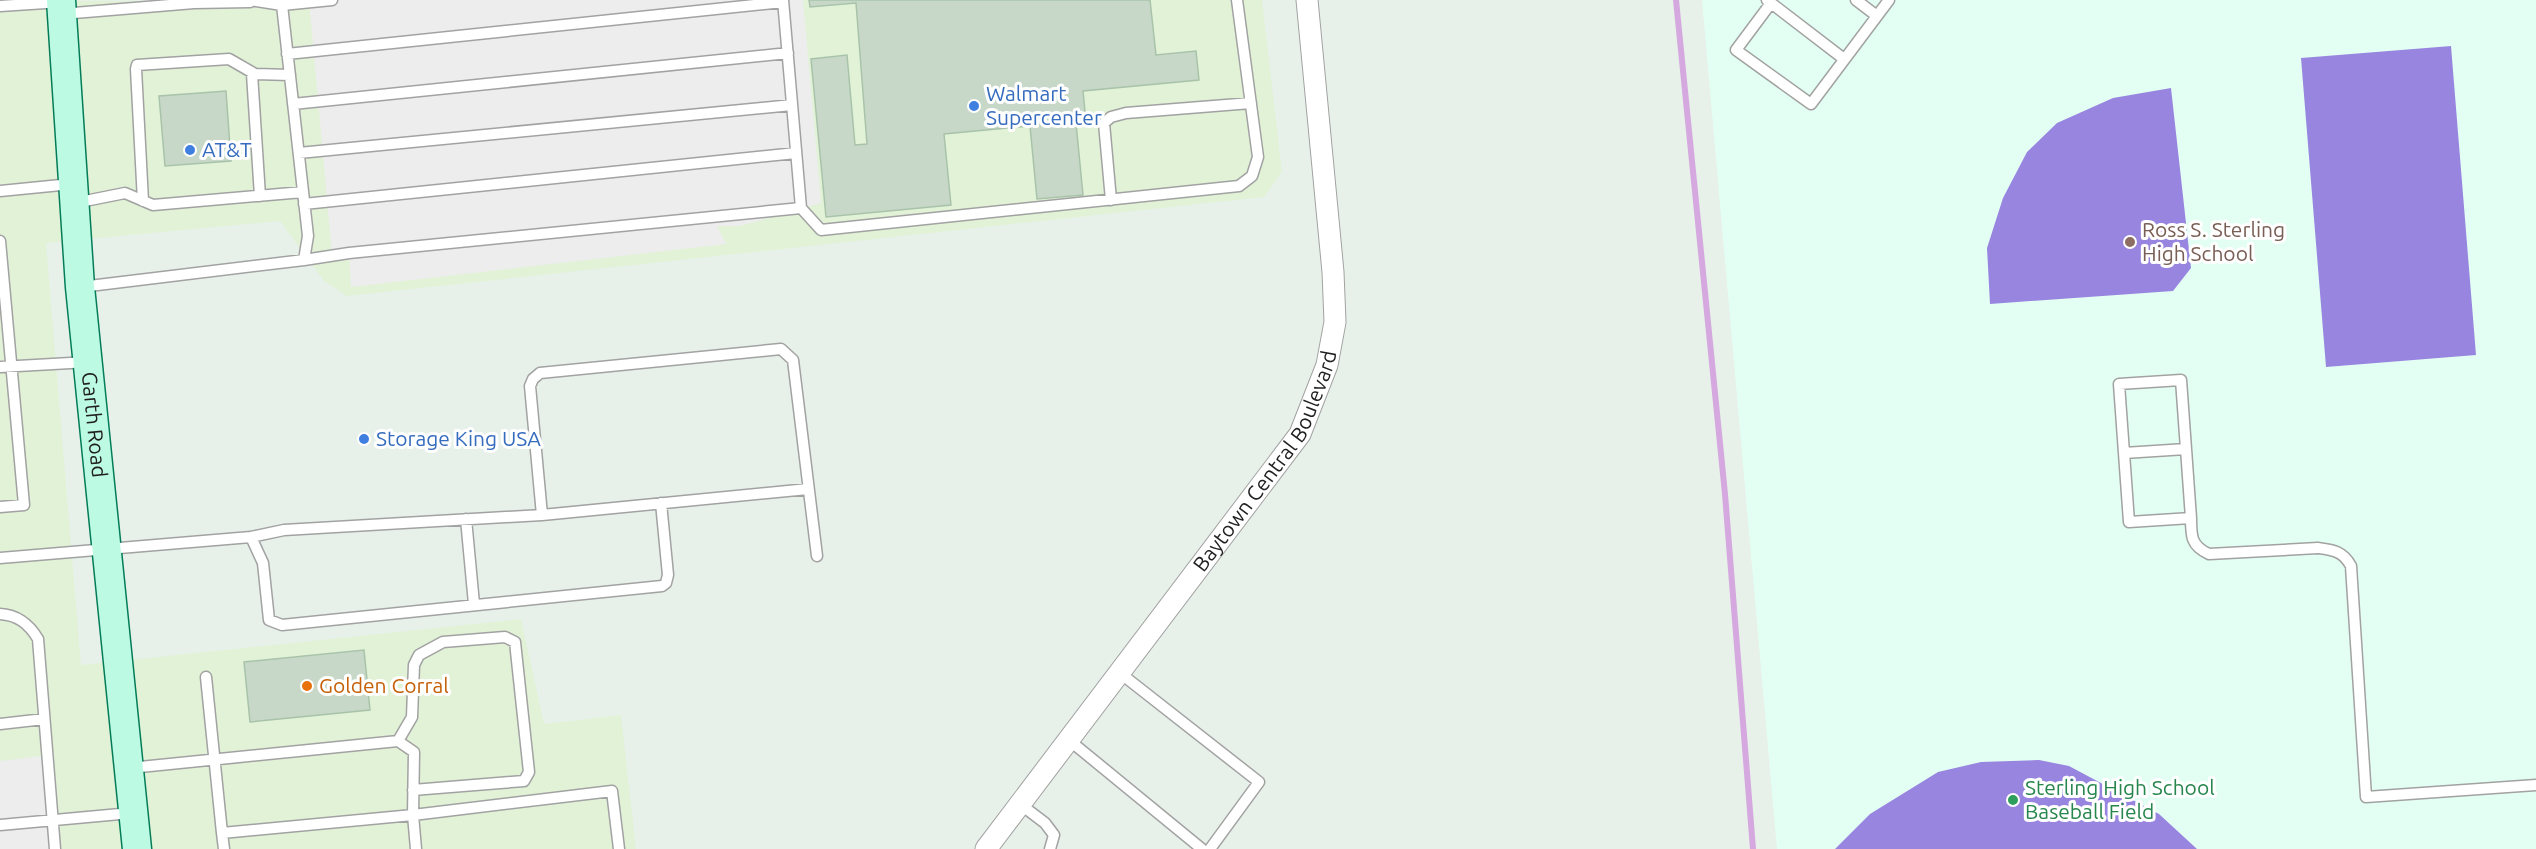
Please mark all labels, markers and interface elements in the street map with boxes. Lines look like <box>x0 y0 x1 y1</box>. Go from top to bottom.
place label: Walmart Supercenter <box>986 81 1102 129</box>
marker: Walmart Supercenter <box>967 99 981 113</box>
place label: AT&T <box>202 137 252 161</box>
marker: AT&T <box>183 143 197 157</box>
place label: Ross S. Sterling High School <box>2142 217 2285 265</box>
marker: Ross S. Sterling High School <box>2123 235 2137 249</box>
street label: Baytown Central Boulevard <box>1188 349 1340 576</box>
street label: Garth Road <box>78 371 112 479</box>
place label: Storage King USA <box>376 426 541 450</box>
marker: Storage King USA <box>357 432 371 446</box>
place label: Golden Corral <box>319 673 449 697</box>
marker: Golden Corral <box>300 679 314 693</box>
place label: Sterling High School Baseball Field <box>2025 775 2215 823</box>
marker: Sterling High School Baseball Field <box>2006 793 2020 807</box>

